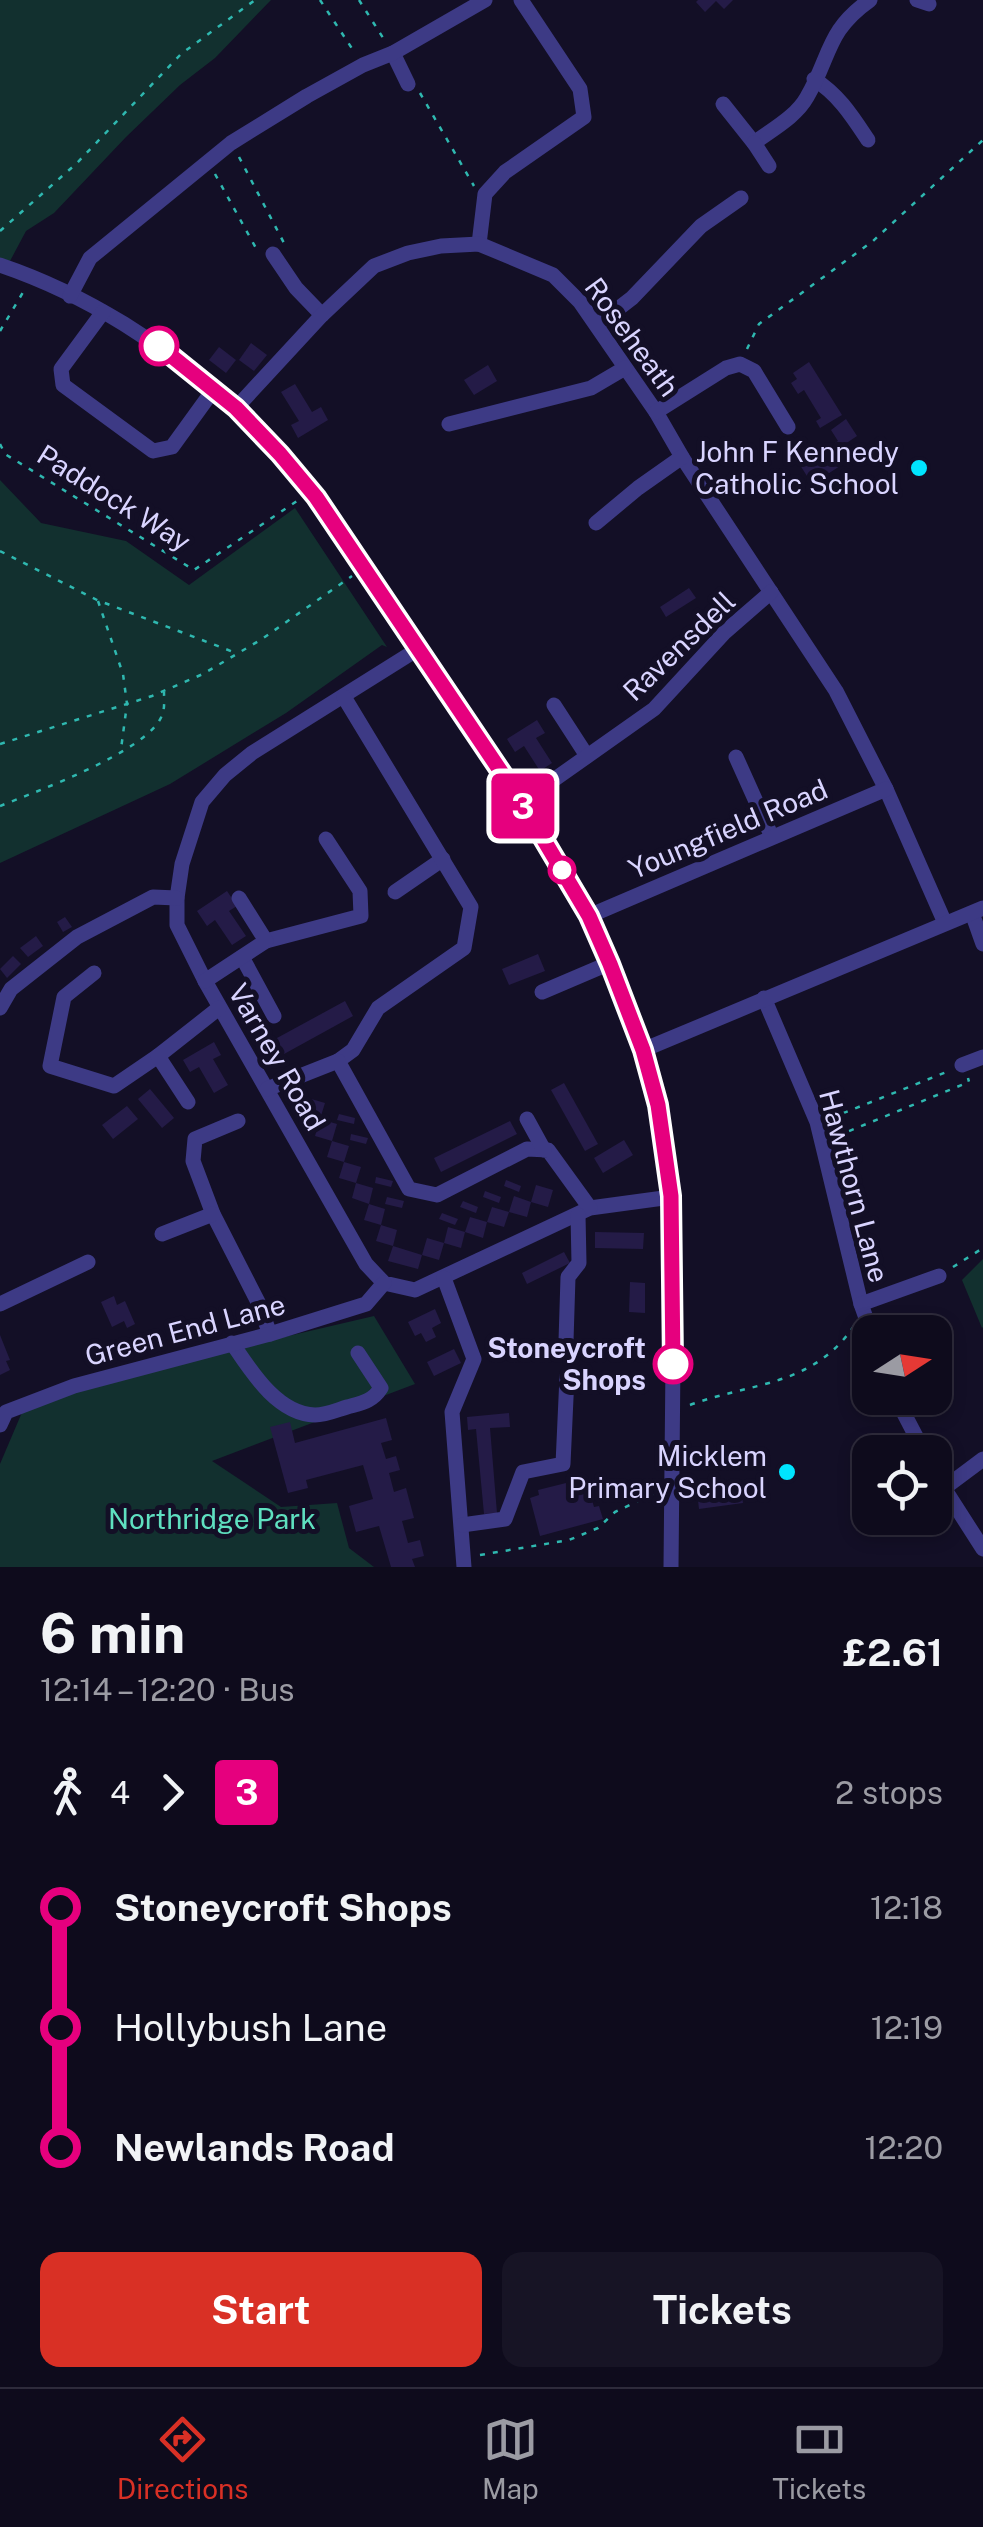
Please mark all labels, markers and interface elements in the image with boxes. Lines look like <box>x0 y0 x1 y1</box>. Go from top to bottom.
street label: Roseheath <box>579 271 686 402</box>
unlabelled marker <box>140 327 178 365</box>
place label: John F Kennedy Catholic School <box>695 435 899 500</box>
street label: Paddock Way <box>31 437 197 558</box>
marker: John F Kennedy Catholic School <box>908 457 930 479</box>
street label: Ravensdell <box>616 584 741 707</box>
street label: Youngfield Road <box>623 772 832 885</box>
line badge: 3 <box>490 774 556 838</box>
text: 3 <box>511 786 535 827</box>
unlabelled marker <box>549 857 575 883</box>
street label: Varney Road <box>222 978 333 1136</box>
street label: Hawthorn Lane <box>813 1086 896 1286</box>
street label: Green End Lane <box>81 1287 289 1372</box>
north arrow <box>852 1315 952 1415</box>
map controls <box>852 1315 952 1535</box>
place label: Stoneycroft Shops <box>487 1331 646 1396</box>
marker: Stoneycroft Shops <box>654 1345 692 1383</box>
button: locate <box>852 1435 952 1535</box>
place label: Micklem Primary School <box>568 1439 767 1504</box>
marker: Micklem Primary School <box>776 1461 798 1483</box>
park label: Northridge Park <box>108 1502 316 1535</box>
text: 6 min <box>40 1601 185 1665</box>
text: £2.61 <box>843 1630 943 1675</box>
text: 12:14 – 12:20 · Bus <box>40 1671 294 1708</box>
icon: walk <box>40 1765 95 1820</box>
icon: forward <box>145 1765 200 1820</box>
text: 3 <box>235 1772 258 1813</box>
text: 4 <box>110 1774 130 1811</box>
text: 2 stops <box>835 1774 943 1811</box>
text: Stoneycroft Shops <box>114 1885 452 1930</box>
text: 12:18 <box>870 1889 943 1926</box>
text: Hollybush Lane <box>114 2005 387 2050</box>
text: 12:19 <box>871 2009 943 2046</box>
text: Newlands Road <box>114 2125 395 2170</box>
text: 12:20 <box>864 2129 943 2166</box>
button: Start <box>40 2252 482 2367</box>
button: Tickets <box>502 2252 943 2367</box>
tab: Directions <box>117 2412 248 2505</box>
tab: Map <box>482 2412 539 2505</box>
tab: Tickets <box>772 2412 866 2505</box>

